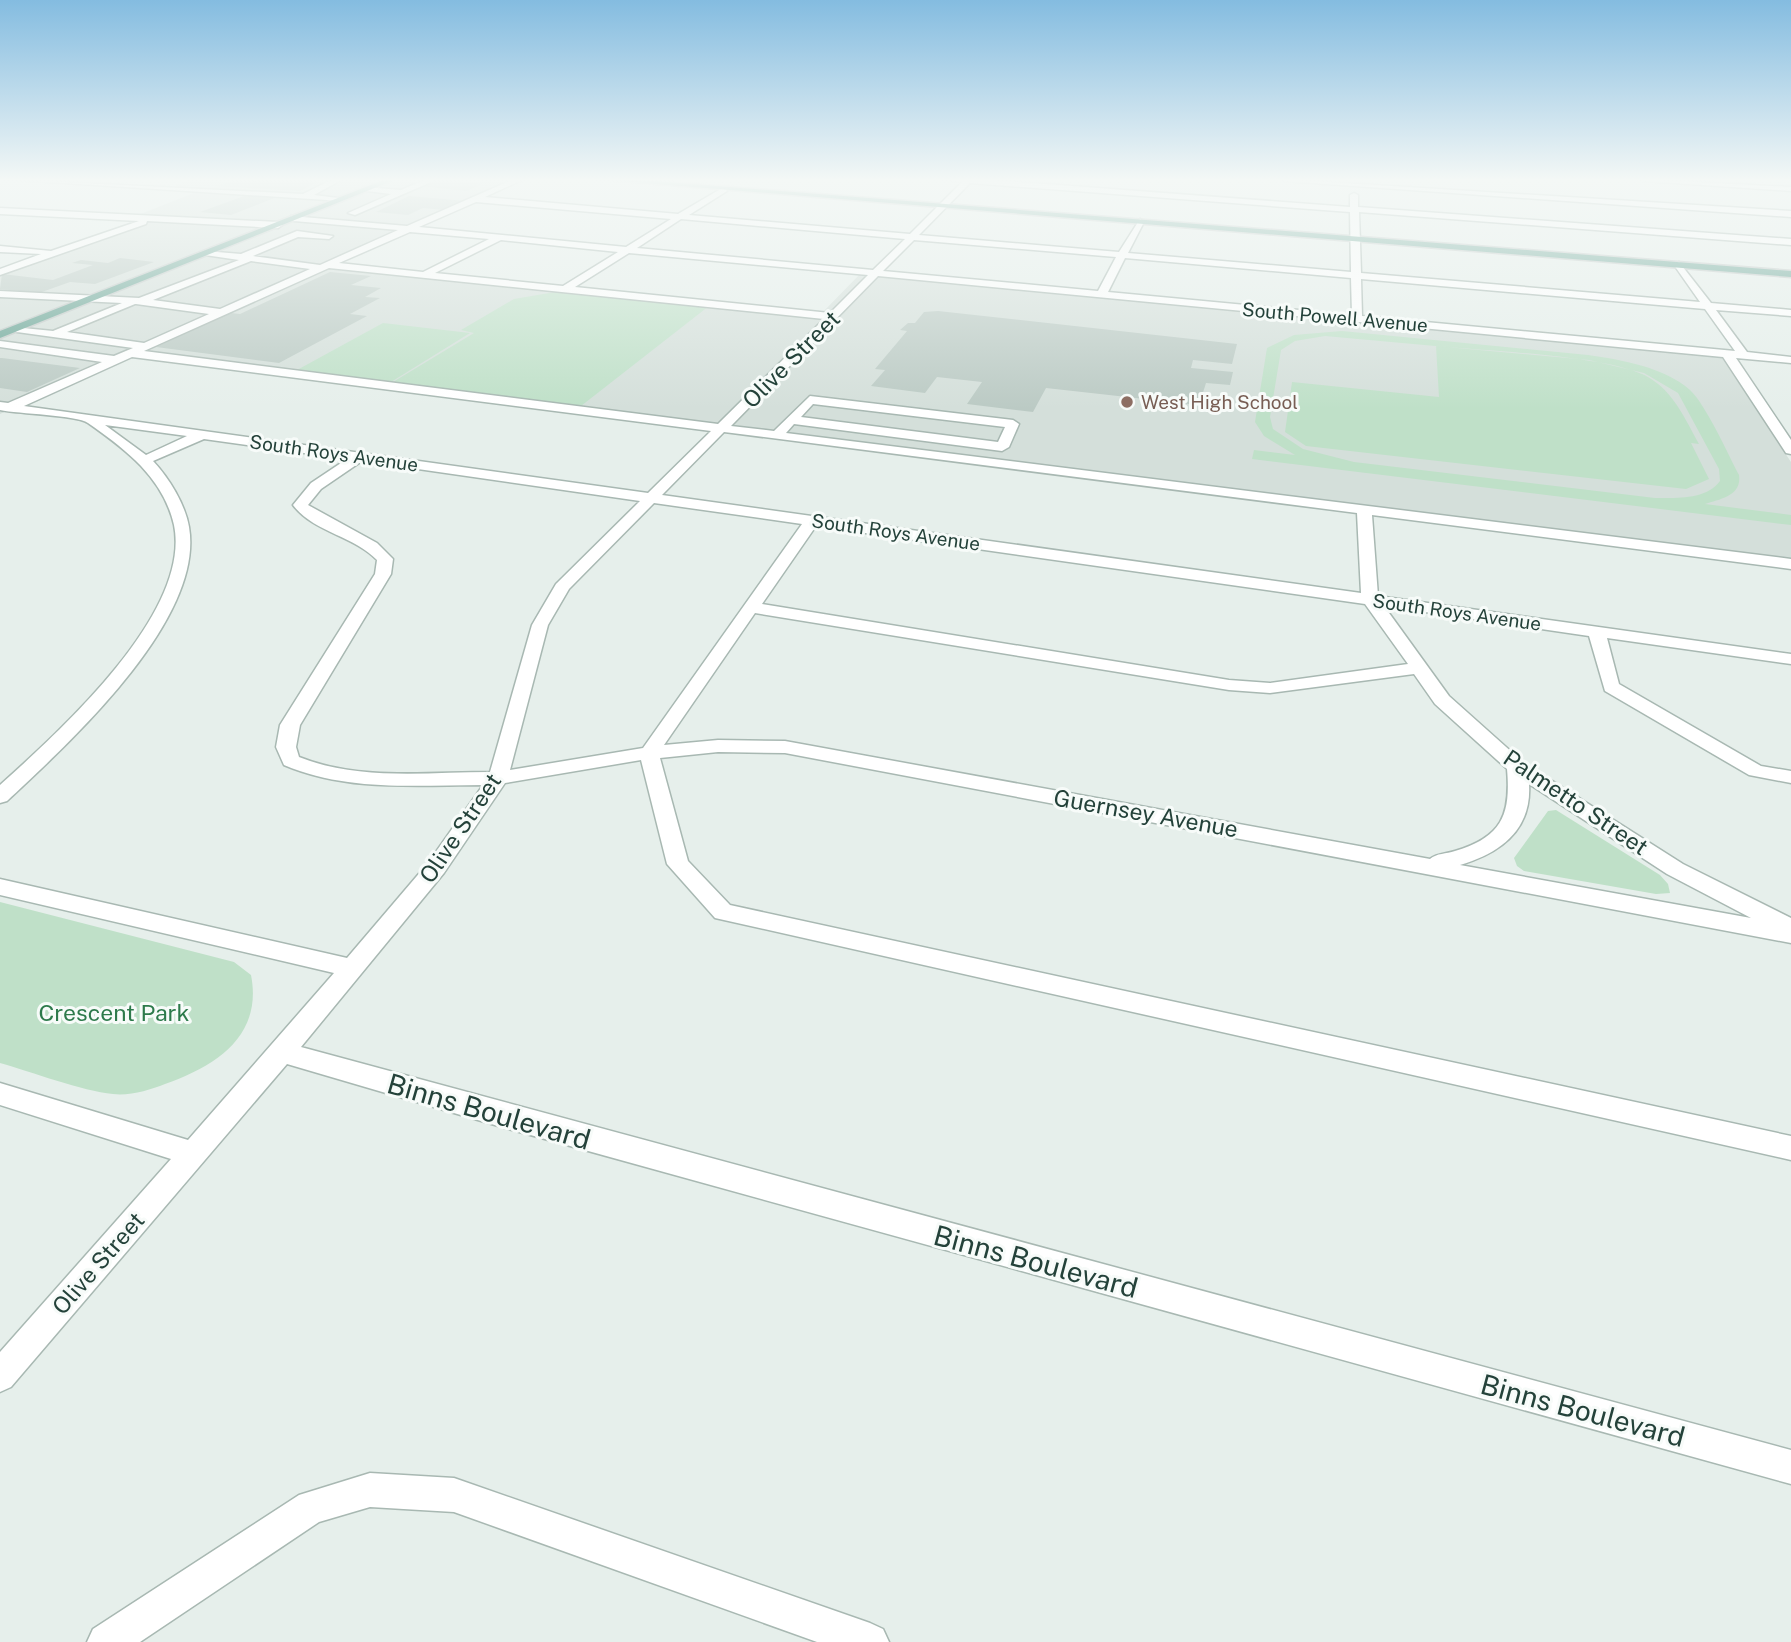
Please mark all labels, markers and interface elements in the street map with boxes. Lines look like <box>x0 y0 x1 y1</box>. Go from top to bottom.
street label: South Powell Avenue <box>1241 298 1429 336</box>
street label: Olive Street <box>737 305 845 413</box>
place label: West High School <box>1141 391 1298 413</box>
marker: West High School <box>1119 394 1135 410</box>
street label: South Roys Avenue <box>248 430 420 476</box>
street label: South Roys Avenue <box>810 509 982 555</box>
street label: South Roys Avenue <box>1371 589 1543 635</box>
street label: Palmetto Street <box>1499 744 1653 860</box>
street label: Olive Street <box>413 768 507 888</box>
street label: Guernsey Avenue <box>1052 783 1240 843</box>
park label: Crescent Park <box>38 999 190 1026</box>
street label: Binns Boulevard <box>383 1066 595 1156</box>
street label: Olive Street <box>46 1206 150 1320</box>
street label: Binns Boulevard <box>930 1218 1142 1304</box>
street label: Binns Boulevard <box>1477 1367 1689 1453</box>

